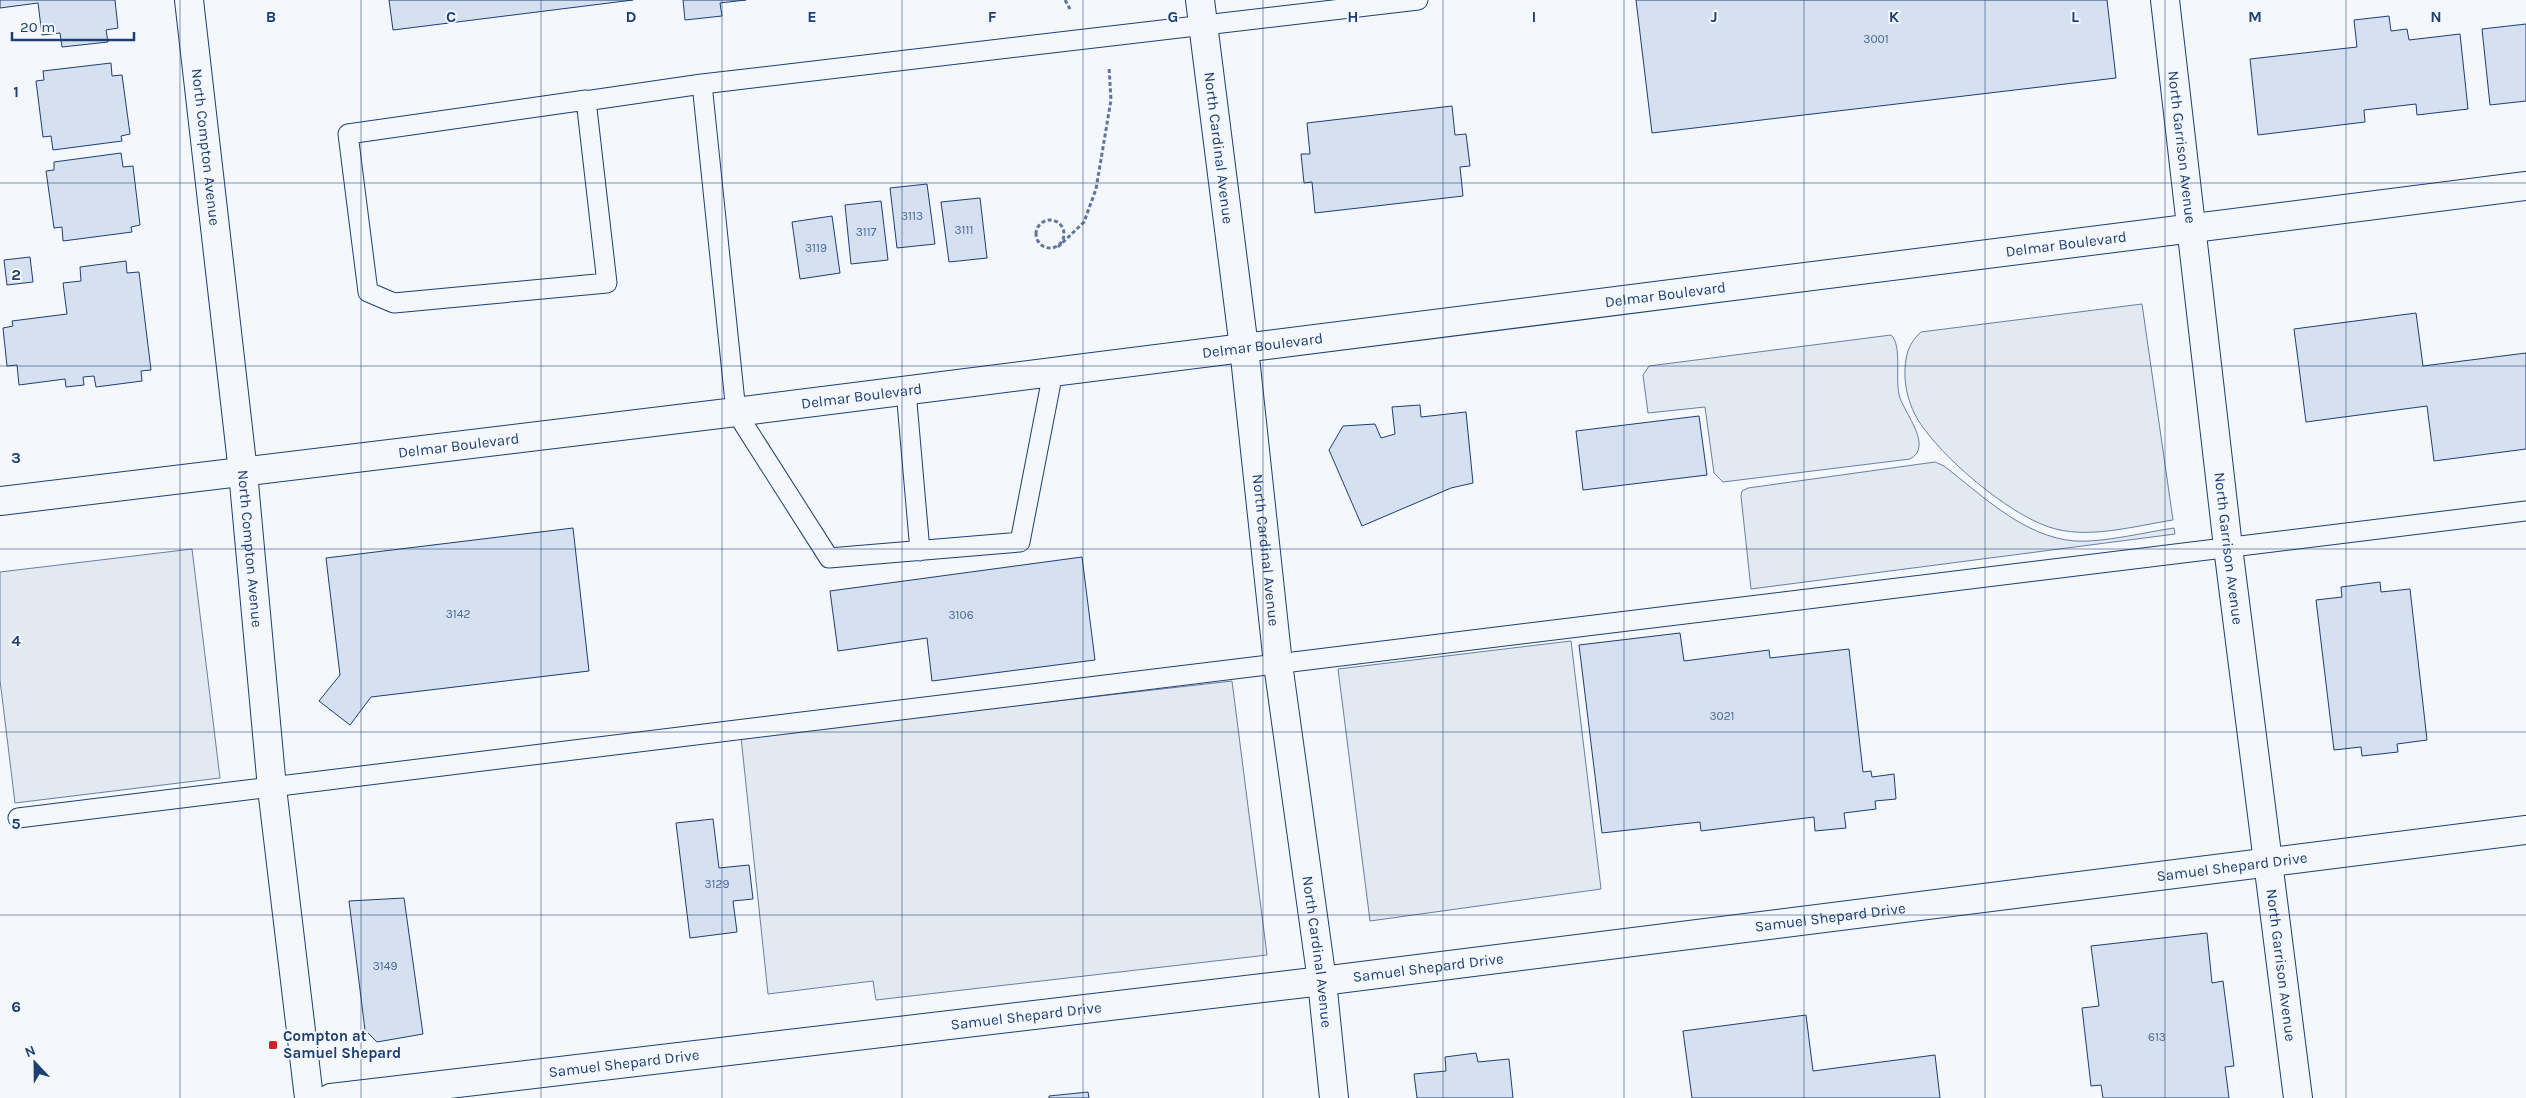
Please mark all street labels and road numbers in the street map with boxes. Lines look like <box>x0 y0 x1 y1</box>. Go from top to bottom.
street label: North Compton Avenue <box>188 67 224 227</box>
street label: North Garrison Avenue <box>2164 70 2200 224</box>
street label: North Cardinal Avenue <box>1200 71 1237 225</box>
street label: Delmar Boulevard <box>2005 228 2128 261</box>
street label: Delmar Boulevard <box>1604 278 1727 311</box>
street label: Delmar Boulevard <box>1201 329 1324 362</box>
street label: Delmar Boulevard <box>800 380 923 413</box>
street label: Delmar Boulevard <box>397 429 520 462</box>
street label: North Compton Avenue <box>234 469 266 628</box>
street label: North Garrison Avenue <box>2210 471 2247 626</box>
street label: North Cardinal Avenue <box>1249 473 1283 627</box>
street label: Samuel Shepard Drive <box>2156 848 2308 885</box>
street label: North Cardinal Avenue <box>1298 875 1336 1029</box>
street label: North Garrison Avenue <box>2262 888 2300 1042</box>
street label: Samuel Shepard Drive <box>1754 899 1907 936</box>
street label: Samuel Shepard Drive <box>1352 949 1505 986</box>
street label: Samuel Shepard Drive <box>950 998 1103 1034</box>
street label: Samuel Shepard Drive <box>548 1046 700 1081</box>

